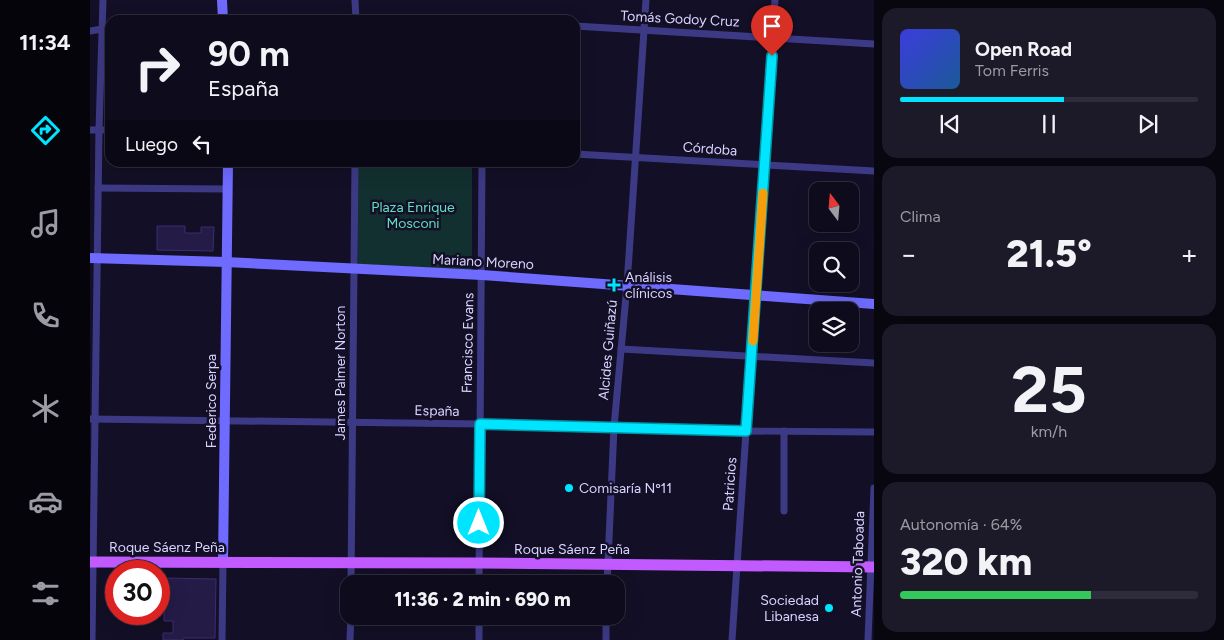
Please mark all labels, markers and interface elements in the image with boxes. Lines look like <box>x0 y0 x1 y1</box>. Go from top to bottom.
pin <box>751 5 793 56</box>
street label: Tomás Godoy Cruz <box>620 7 740 31</box>
icon: arrive <box>758 12 786 40</box>
text: 11:34 <box>19 29 71 56</box>
text: 90 m <box>208 33 290 75</box>
icon: right <box>125 35 190 100</box>
text: Open Road <box>975 38 1072 61</box>
text: Tom Ferris <box>975 61 1049 80</box>
text: España <box>208 75 279 102</box>
icon: previous <box>936 110 964 138</box>
icon: pause <box>1035 110 1063 138</box>
icon: next <box>1134 110 1162 138</box>
icon: directions <box>28 113 63 148</box>
icon: left <box>188 130 216 158</box>
text: Luego <box>125 133 178 156</box>
street label: Córdoba <box>682 139 738 159</box>
north arrow <box>809 182 859 232</box>
map controls <box>809 182 859 352</box>
park label: Plaza Enrique Mosconi <box>371 199 455 232</box>
icon: music <box>28 206 63 241</box>
text: Clima <box>900 207 941 226</box>
text: 21.5° <box>1006 231 1092 277</box>
text: − <box>900 237 917 271</box>
text: + <box>1181 237 1198 271</box>
button: search <box>809 242 859 292</box>
street label: Mariano Moreno <box>432 251 534 273</box>
place label: Análisis clínicos <box>625 269 672 302</box>
marker: Análisis clínicos <box>607 278 621 292</box>
street label: Francisco Evans <box>459 293 477 393</box>
icon: phone <box>28 298 63 333</box>
street label: Alcides Guiñazú <box>595 299 621 401</box>
button: layers <box>809 302 859 352</box>
street label: James Palmer Norton <box>332 305 349 440</box>
text: 25 <box>1011 350 1087 428</box>
street label: Federico Serpa <box>203 354 220 448</box>
icon: climate <box>28 391 63 426</box>
street label: España <box>414 402 460 420</box>
text: km/h <box>1031 422 1067 441</box>
street label: Patricios <box>720 457 740 511</box>
place label: Comisaría Nº11 <box>579 480 672 497</box>
marker: Comisaría Nº11 <box>563 482 575 494</box>
icon: car <box>28 484 63 519</box>
position arrow <box>452 496 504 548</box>
street label: Antonio Taboada <box>848 511 868 617</box>
text: Autonomía · 64% <box>900 515 1022 534</box>
street label: Roque Sáenz Peña <box>109 539 225 556</box>
text: 320 km <box>900 539 1032 585</box>
street label: Roque Sáenz Peña <box>514 541 630 558</box>
speed limit sign: 30 <box>105 560 170 625</box>
icon: filters <box>28 576 63 611</box>
text: 11:36 · 2 min · 690 m <box>394 588 571 611</box>
place label: Sociedad Libanesa <box>760 592 819 625</box>
marker: Sociedad Libanesa <box>823 602 835 614</box>

